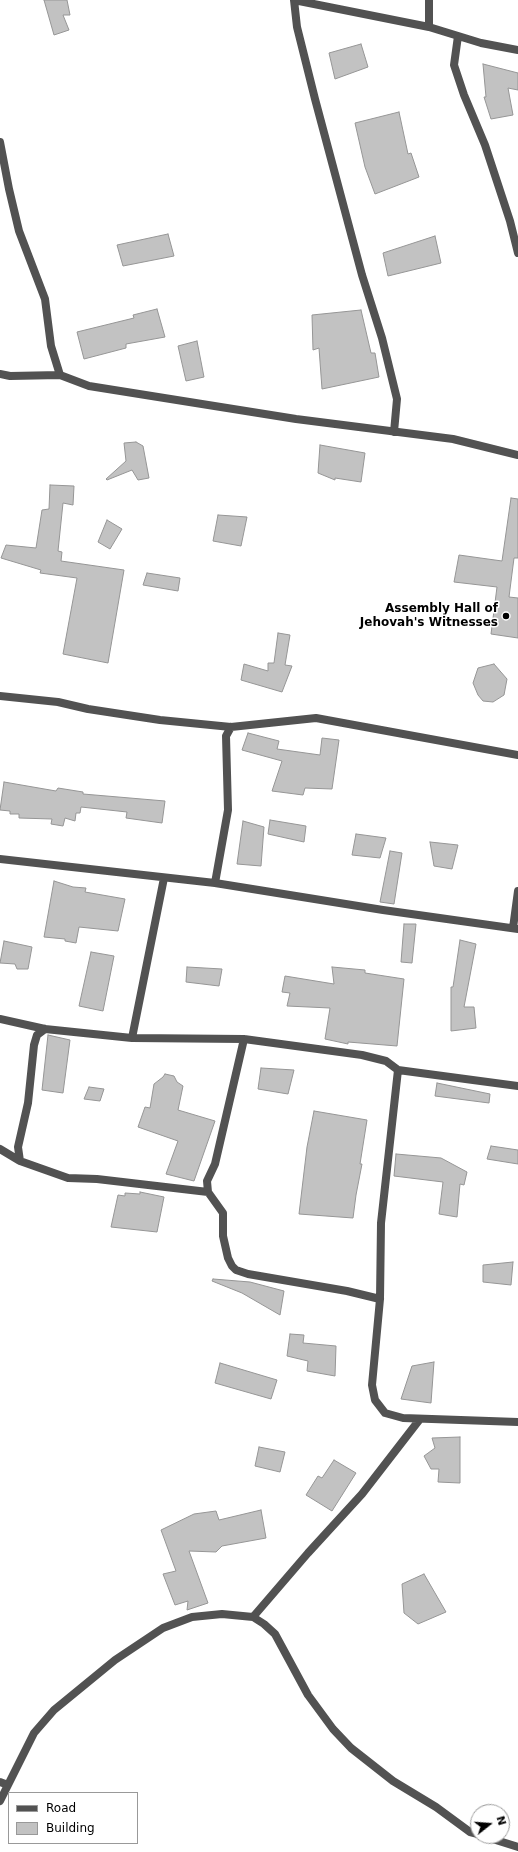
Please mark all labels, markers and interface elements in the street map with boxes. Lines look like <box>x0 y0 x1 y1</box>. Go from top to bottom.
place label: Assembly Hall of Jehovah's Witnesses <box>360 602 498 630</box>
marker: Assembly Hall of Jehovah's Witnesses <box>501 611 511 621</box>
legend <box>8 1792 138 1844</box>
text: Road <box>46 1801 76 1815</box>
north arrow <box>470 1804 510 1844</box>
text: N <box>493 1814 509 1827</box>
text: Building <box>46 1821 95 1835</box>

